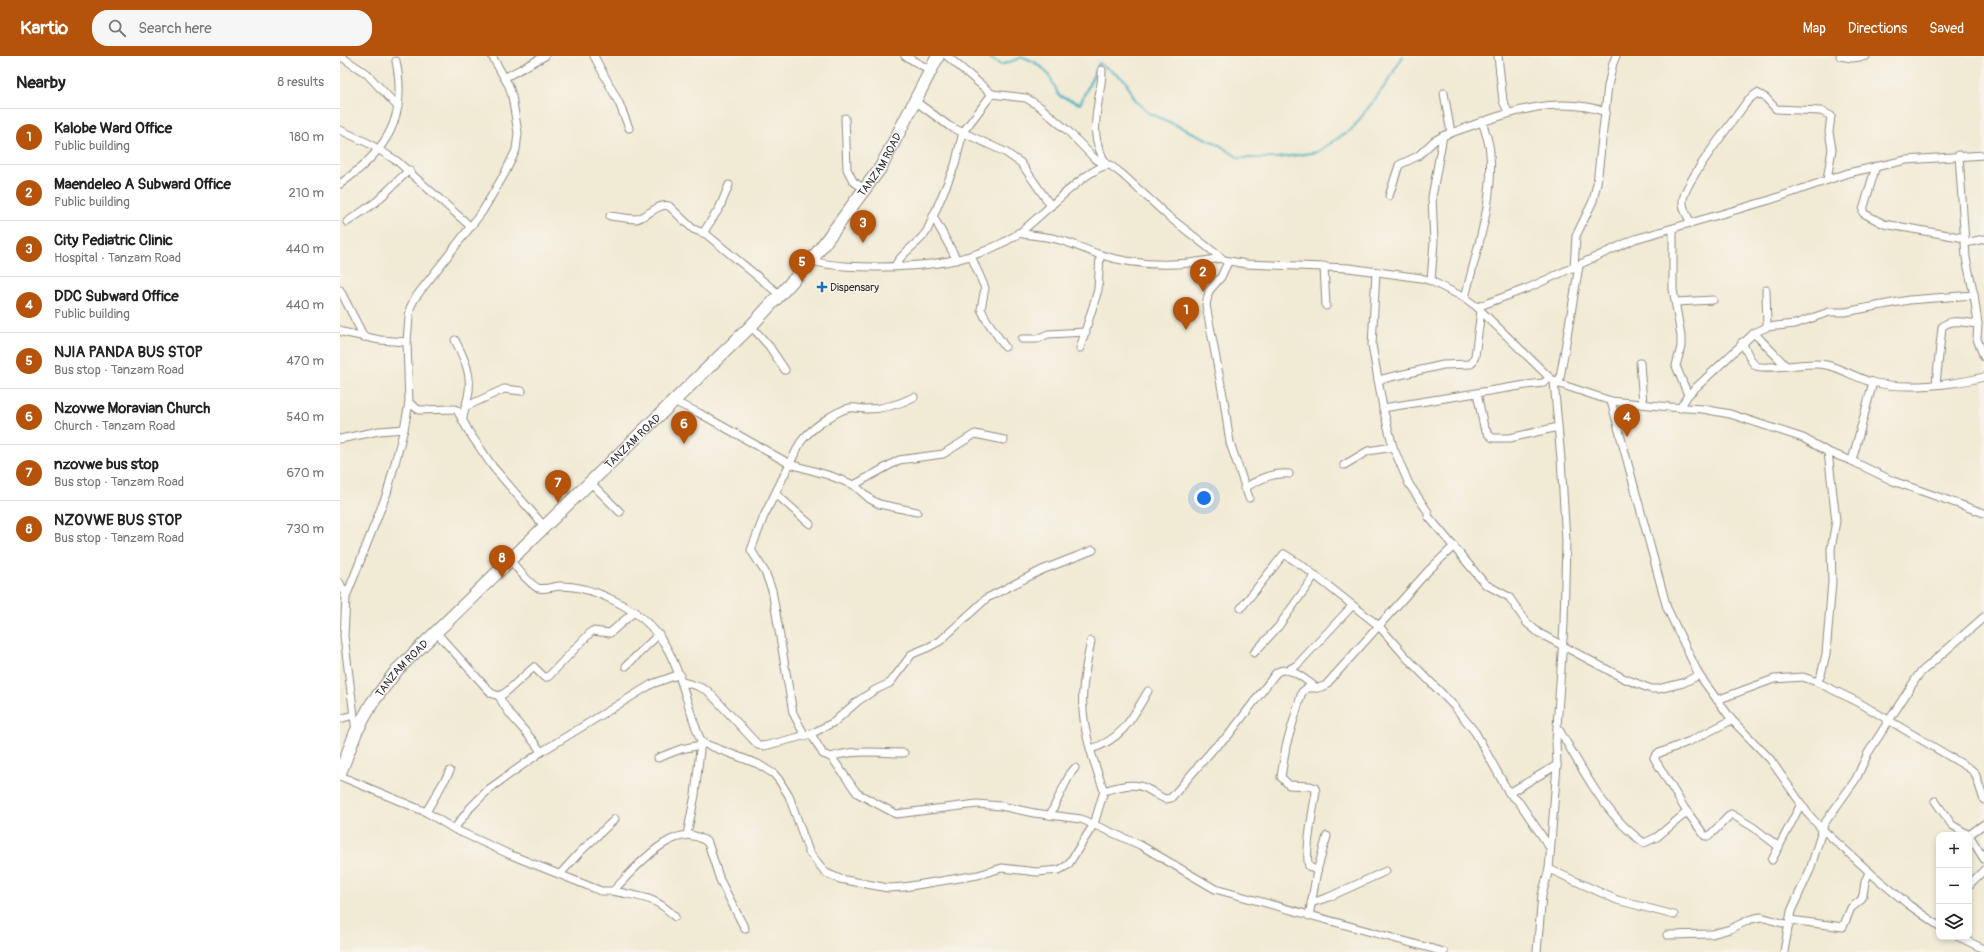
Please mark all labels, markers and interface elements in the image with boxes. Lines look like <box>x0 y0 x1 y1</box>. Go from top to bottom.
search box <box>92 10 372 46</box>
text: Kartio <box>20 16 68 40</box>
icon: search <box>106 17 128 39</box>
text: Search here <box>138 19 212 38</box>
text: Map <box>1803 20 1826 37</box>
text: Directions <box>1848 20 1907 37</box>
text: Saved <box>1929 20 1964 37</box>
text: Nearby <box>16 72 65 93</box>
text: 8 results <box>278 74 324 90</box>
text: Kalobe Ward Office <box>54 119 172 138</box>
text: 1 <box>26 129 32 145</box>
text: 180 m <box>289 129 324 145</box>
street label: TANZAM ROAD <box>855 131 904 199</box>
text: Public building <box>54 138 130 154</box>
text: Maendeleo A Subward Office <box>54 175 231 194</box>
text: 2 <box>25 185 33 201</box>
text: 210 m <box>288 185 324 201</box>
text: Public building <box>54 194 130 210</box>
pin: 3 <box>850 210 876 243</box>
text: City Pediatric Clinic <box>54 231 173 250</box>
text: 3 <box>25 241 33 257</box>
text: 440 m <box>286 241 324 257</box>
pin: 5 <box>789 249 815 282</box>
text: Hospital · Tanzam Road <box>54 250 181 266</box>
pin: 2 <box>1190 259 1216 292</box>
place label: Dispensary <box>830 281 879 294</box>
marker: Dispensary <box>817 282 827 292</box>
text: DDC Subward Office <box>54 287 179 306</box>
text: 4 <box>25 297 33 313</box>
text: 440 m <box>286 297 324 313</box>
pin: 1 <box>1173 297 1199 330</box>
text: Public building <box>54 306 130 322</box>
text: NJIA PANDA BUS STOP <box>54 343 203 362</box>
text: 5 <box>25 353 33 369</box>
text: 470 m <box>286 353 324 369</box>
text: Bus stop · Tanzam Road <box>54 362 184 378</box>
text: Nzovwe Moravian Church <box>54 399 210 418</box>
pin: 4 <box>1614 404 1640 437</box>
text: 6 <box>25 409 33 425</box>
text: 540 m <box>286 409 324 425</box>
street label: TANZAM ROAD <box>602 411 664 471</box>
pin: 6 <box>671 411 697 444</box>
text: Church · Tanzam Road <box>54 418 175 434</box>
text: nzovwe bus stop <box>54 455 159 474</box>
text: 7 <box>26 465 32 481</box>
text: 670 m <box>286 465 324 481</box>
pin: 7 <box>545 470 571 503</box>
text: Bus stop · Tanzam Road <box>54 474 184 490</box>
your location <box>1194 488 1214 508</box>
text: NZOVWE BUS STOP <box>54 511 182 530</box>
text: 8 <box>26 521 32 537</box>
text: 730 m <box>287 521 324 537</box>
text: Bus stop · Tanzam Road <box>54 530 184 546</box>
pin: 8 <box>489 545 515 578</box>
street label: TANZAM ROAD <box>373 637 431 700</box>
map controls <box>1936 832 1972 940</box>
button: + <box>1936 832 1972 868</box>
button: − <box>1936 868 1972 904</box>
button: layers <box>1936 904 1972 940</box>

